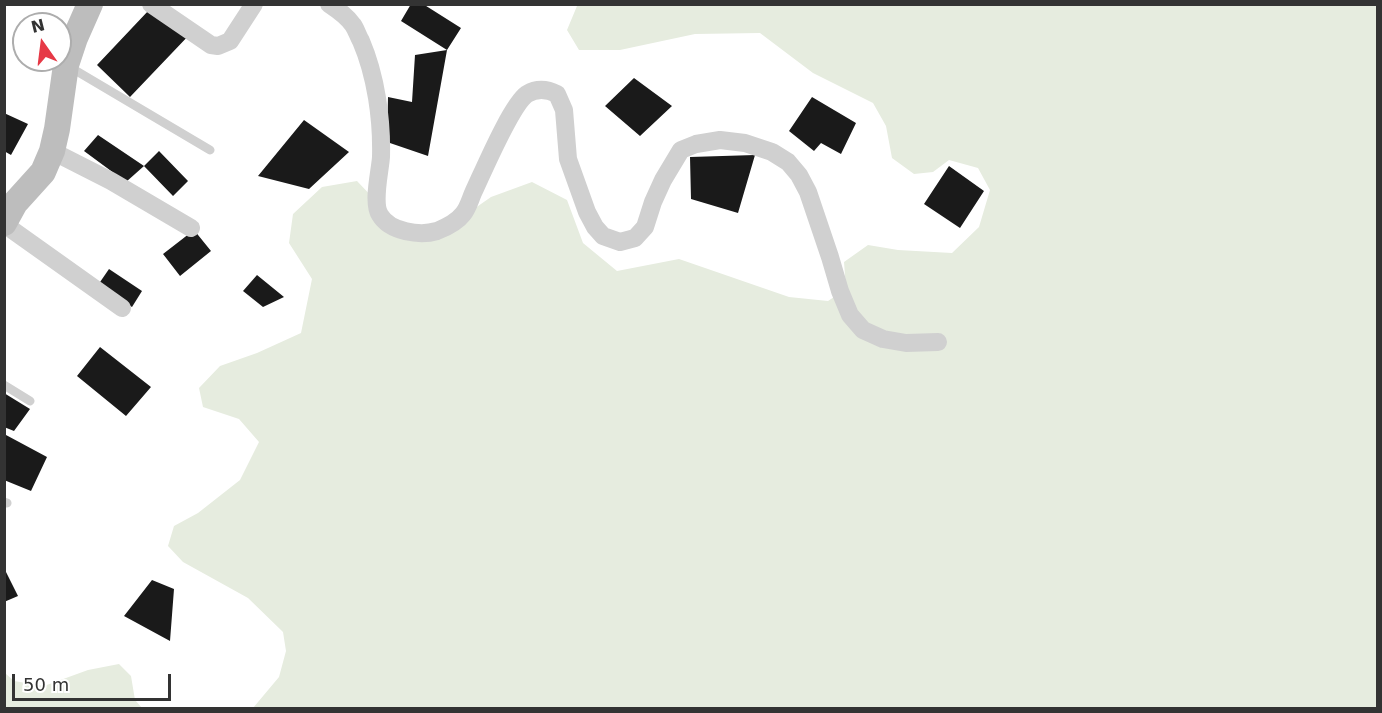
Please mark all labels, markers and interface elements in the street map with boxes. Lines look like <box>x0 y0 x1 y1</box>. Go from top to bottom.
north arrow <box>12 12 72 72</box>
text: N <box>29 15 47 37</box>
scale bar <box>15 662 174 700</box>
text: 50 m <box>23 674 69 695</box>

